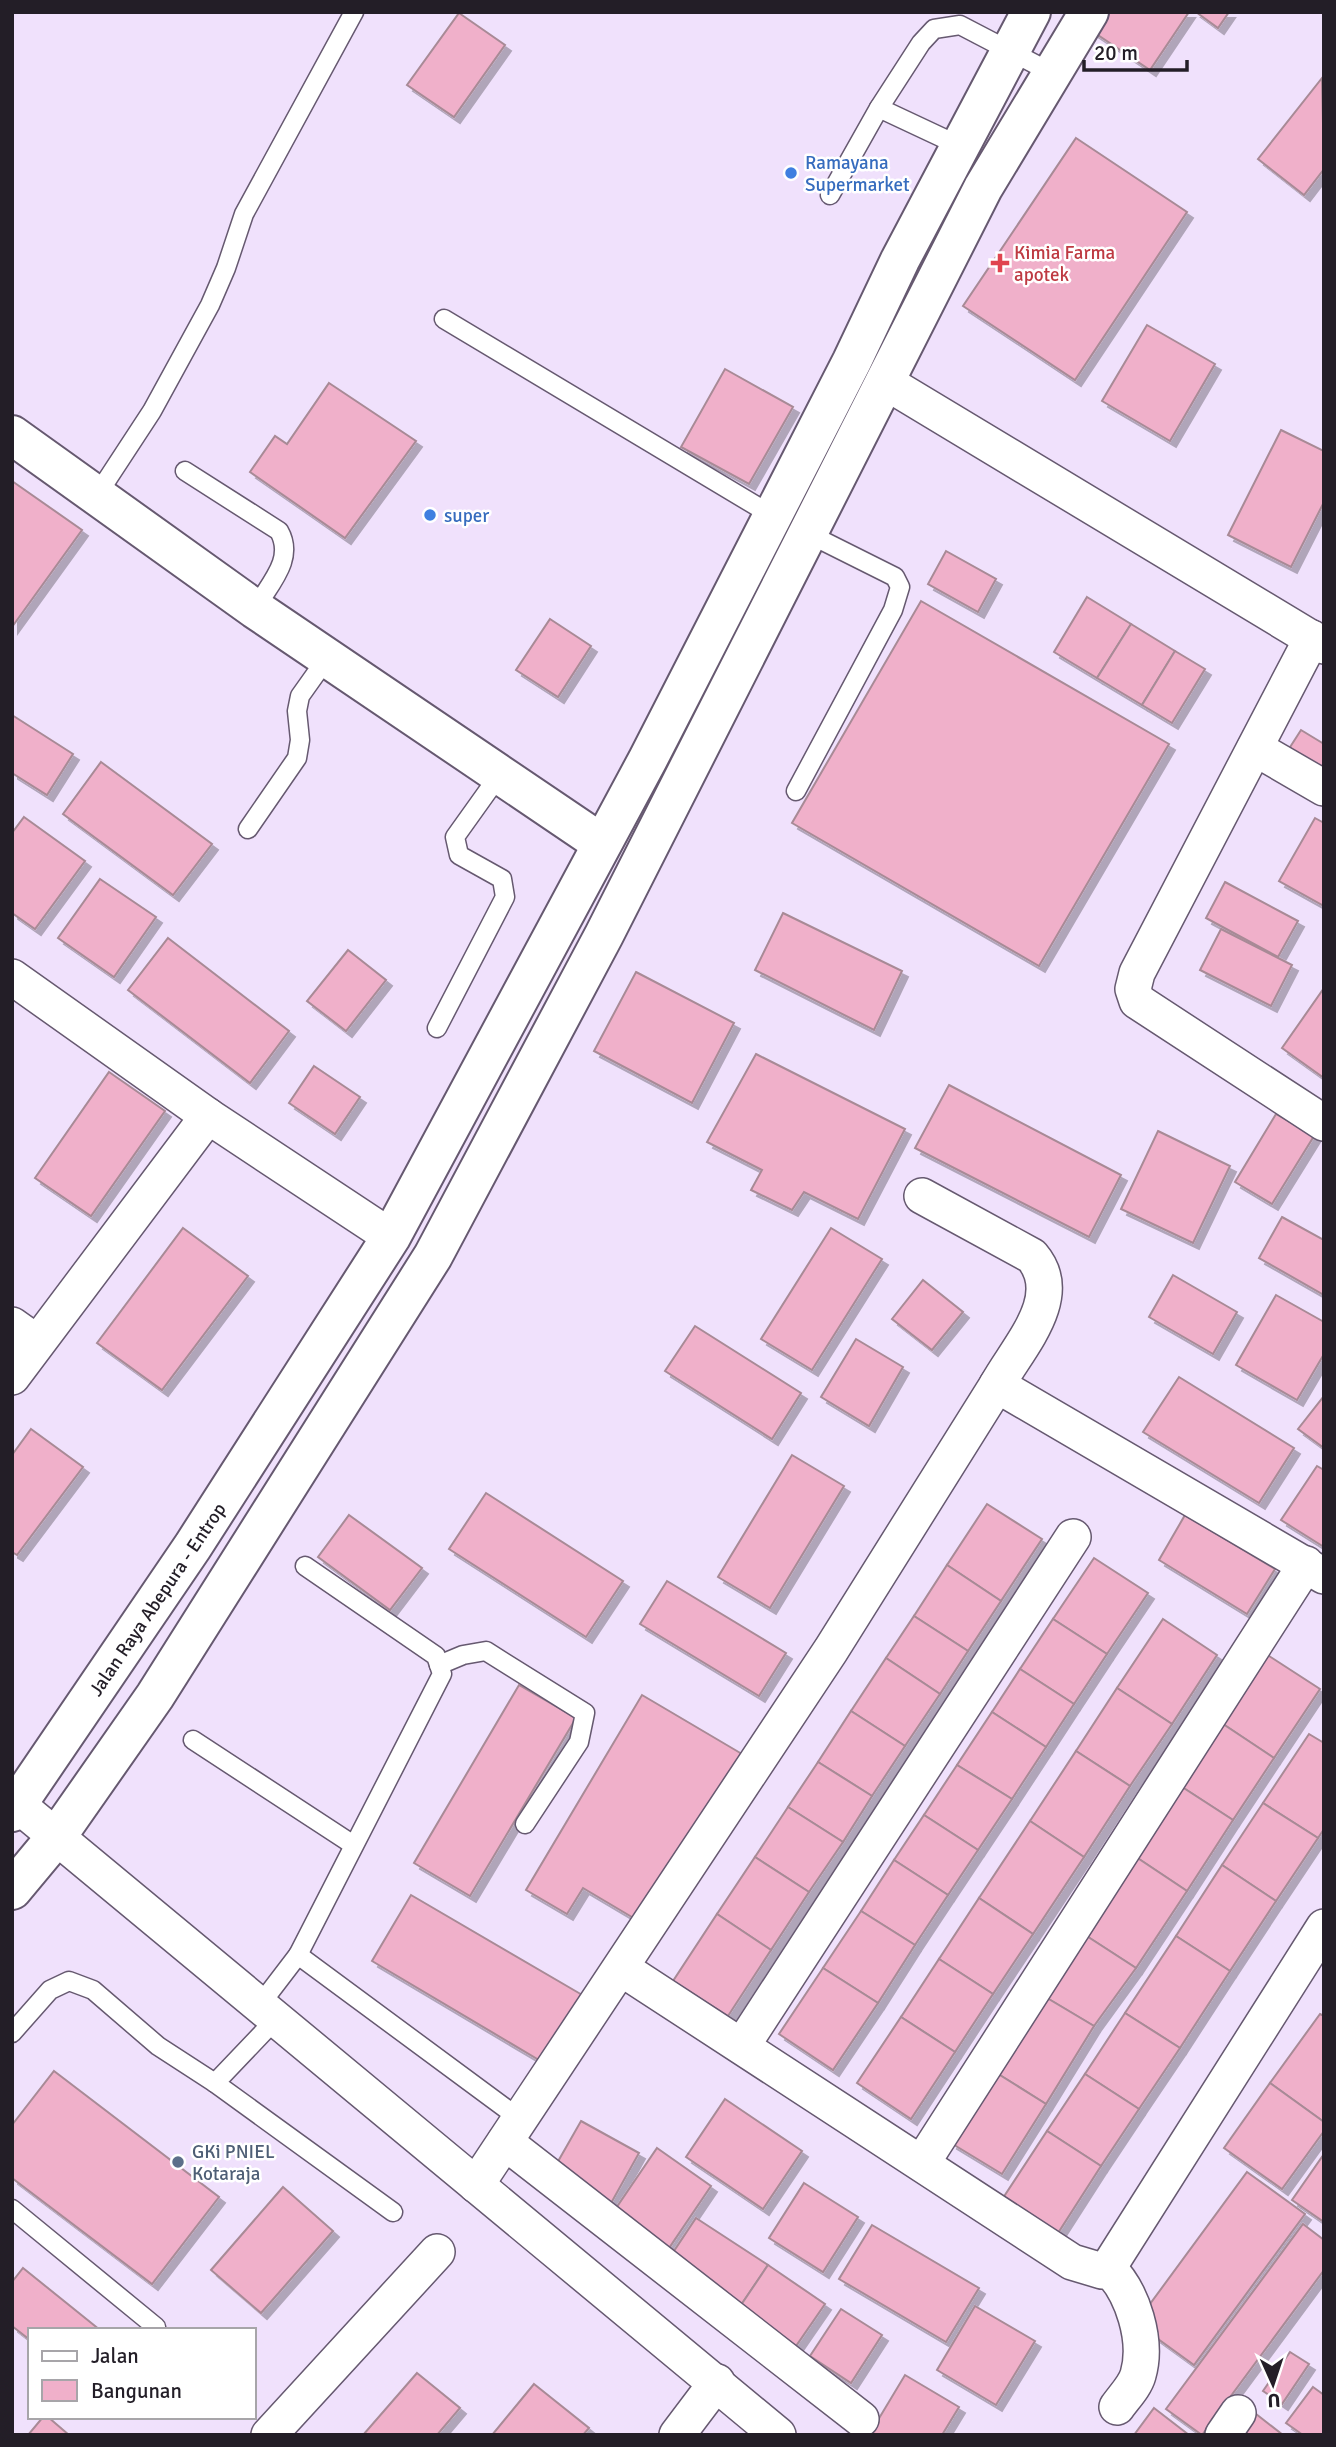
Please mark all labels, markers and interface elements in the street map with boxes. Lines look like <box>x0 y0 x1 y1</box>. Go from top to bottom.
scale bar <box>1084 28 1187 72</box>
text: 20 m <box>1094 40 1138 66</box>
place label: Ramayana Supermarket <box>805 151 910 197</box>
marker: Ramayana Supermarket <box>783 165 799 181</box>
place label: Kimia Farma apotek <box>1014 241 1115 287</box>
marker: Kimia Farma apotek <box>992 255 1008 271</box>
place label: super <box>444 504 489 528</box>
marker: super <box>422 507 438 523</box>
street label: Jalan Raya Abepura - Entrop <box>84 1498 232 1701</box>
place label: GKi PNIEL Kotaraja <box>192 2140 275 2186</box>
marker: GKi PNIEL Kotaraja <box>170 2154 186 2170</box>
legend <box>28 2328 256 2419</box>
text: Jalan <box>91 2343 139 2369</box>
north arrow <box>1238 2349 1308 2419</box>
text: Bangunan <box>91 2378 182 2404</box>
text: U <box>1267 2388 1281 2412</box>

